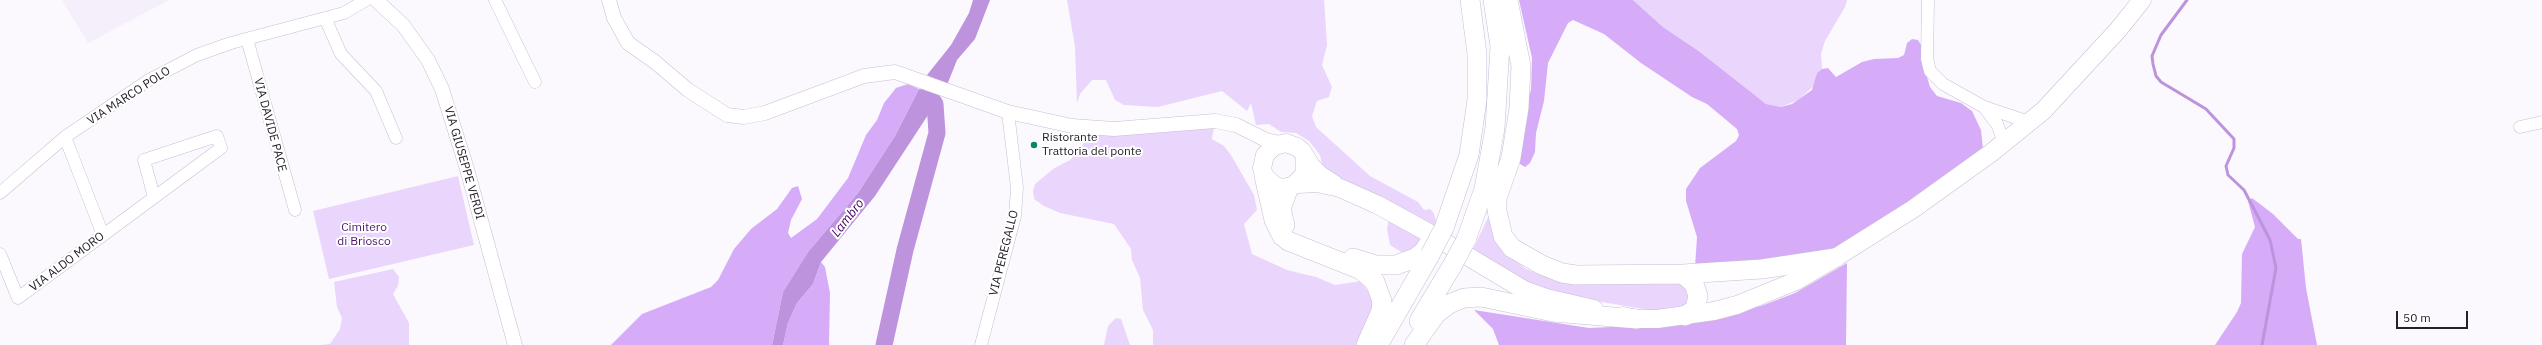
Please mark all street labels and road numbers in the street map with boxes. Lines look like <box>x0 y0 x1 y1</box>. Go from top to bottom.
street label: VIA MARCO POLO <box>85 64 173 128</box>
street label: VIA DAVIDE PACE <box>251 77 289 173</box>
street label: VIA GIUSEPPE VERDI <box>441 105 487 221</box>
street label: VIA PEREGALLO <box>986 209 1022 297</box>
street label: VIA ALDO MORO <box>27 229 107 295</box>

